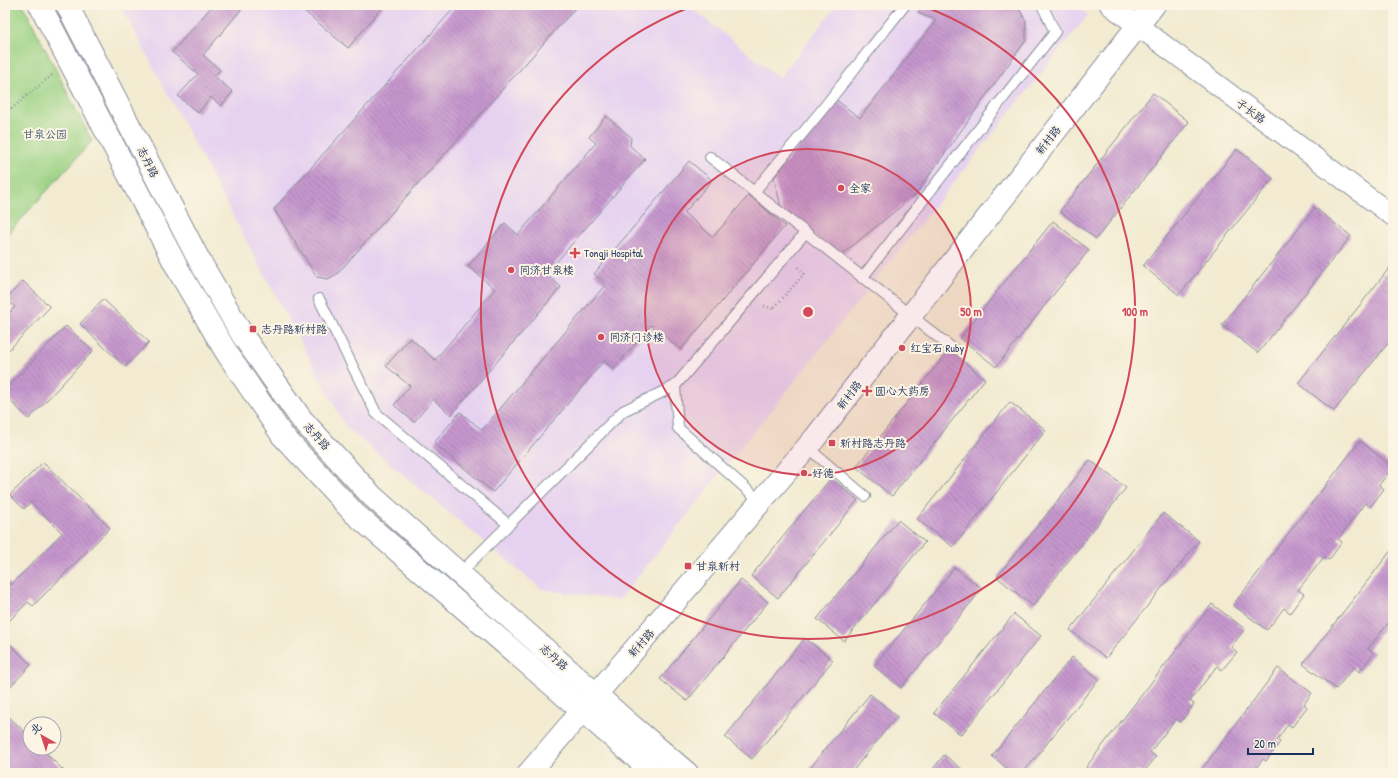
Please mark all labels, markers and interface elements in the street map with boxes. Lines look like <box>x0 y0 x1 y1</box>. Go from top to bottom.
street label: 子长路 <box>1234 96 1268 126</box>
street label: 新村路 <box>1032 123 1064 157</box>
park label: 甘泉公园 <box>23 127 67 141</box>
street label: 志丹路 <box>134 144 162 180</box>
place label: 全家 <box>849 181 871 195</box>
marker: 全家 <box>836 183 846 193</box>
place label: Tongji Hospital <box>584 246 643 260</box>
marker: Tongji Hospital <box>569 247 581 259</box>
place label: 同济甘泉楼 <box>519 263 574 277</box>
marker: 同济甘泉楼 <box>506 265 516 275</box>
text: 50 m <box>960 303 982 320</box>
text: 100 m <box>1122 303 1148 320</box>
centre of rings <box>801 305 815 319</box>
place label: 志丹路新村路 <box>261 322 327 336</box>
marker: 志丹路新村路 <box>248 324 258 334</box>
place label: 同济门诊楼 <box>609 330 664 344</box>
marker: 同济门诊楼 <box>596 332 606 342</box>
place label: 红宝石 Ruby <box>910 341 964 355</box>
marker: 红宝石 Ruby <box>897 343 907 353</box>
street label: 新村路 <box>833 378 865 412</box>
place label: 圆心大药房 <box>875 384 930 398</box>
marker: 圆心大药房 <box>862 386 872 396</box>
street label: 志丹路 <box>301 419 333 453</box>
place label: 新村路志丹路 <box>840 436 906 450</box>
marker: 新村路志丹路 <box>827 438 837 448</box>
place label: 好德 <box>812 466 834 480</box>
marker: 好德 <box>799 468 809 478</box>
place label: 甘泉新村 <box>696 559 740 573</box>
marker: 甘泉新村 <box>683 561 693 571</box>
street label: 新村路 <box>625 626 657 660</box>
street label: 志丹路 <box>537 641 571 673</box>
north arrow <box>22 716 62 756</box>
text: 北 <box>27 719 44 737</box>
scale bar <box>1248 730 1313 756</box>
text: 20 m <box>1254 735 1276 752</box>

